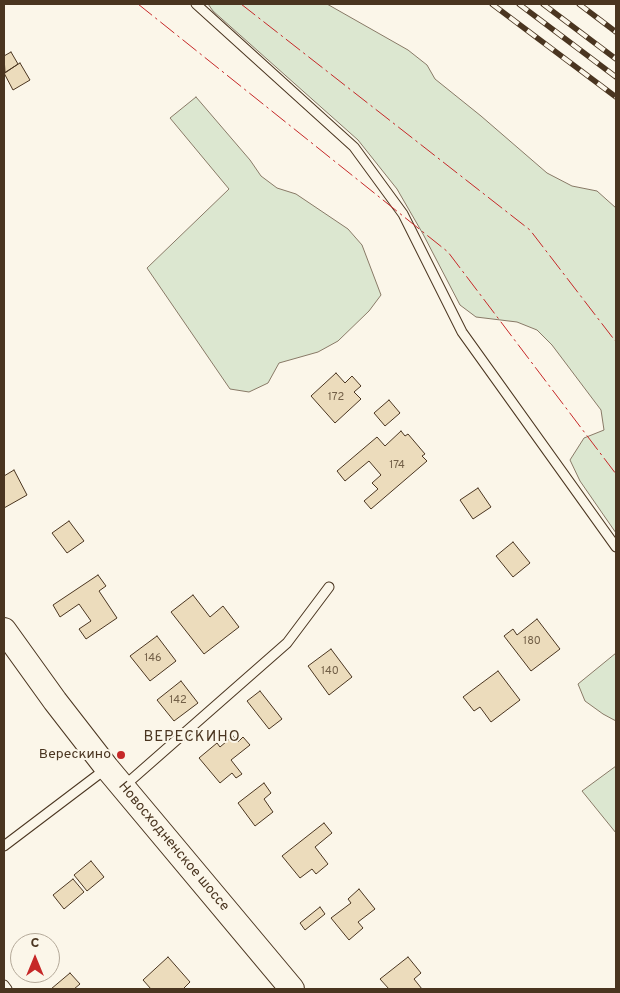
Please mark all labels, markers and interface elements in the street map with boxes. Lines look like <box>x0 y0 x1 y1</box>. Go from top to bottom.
house number: 172 <box>328 391 344 405</box>
house number: 174 <box>389 459 405 473</box>
house number: 180 <box>523 635 541 649</box>
house number: 146 <box>144 652 162 666</box>
house number: 140 <box>321 665 339 679</box>
house number: 142 <box>169 694 187 708</box>
district label: ВЕРЕСКИНО <box>142 729 242 747</box>
place label: Верескино <box>39 747 111 763</box>
marker: Верескино <box>115 749 127 761</box>
street label: Новосходненское шоссе <box>114 779 232 915</box>
north arrow <box>10 933 60 983</box>
text: С <box>31 935 39 952</box>

